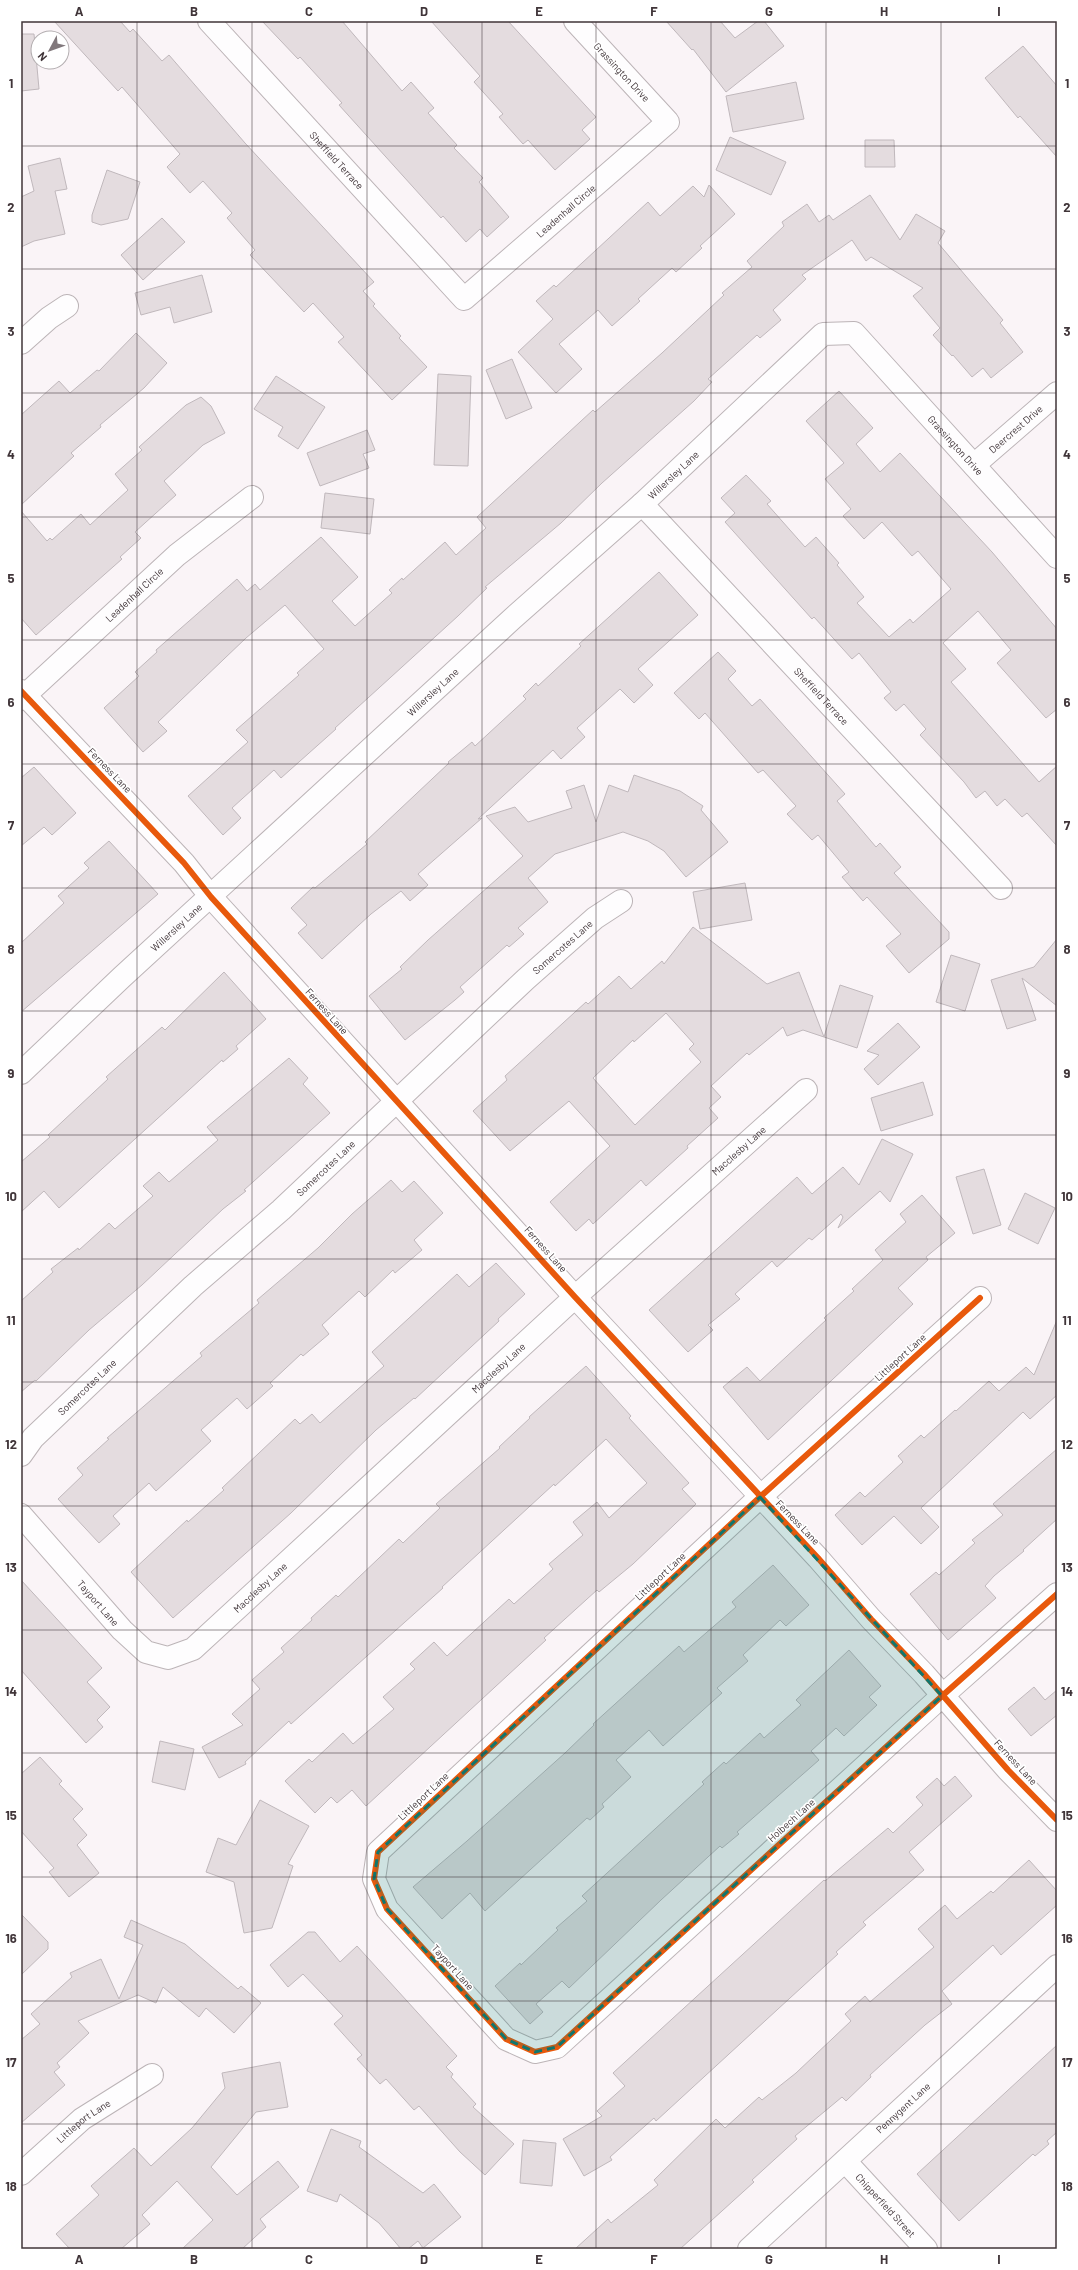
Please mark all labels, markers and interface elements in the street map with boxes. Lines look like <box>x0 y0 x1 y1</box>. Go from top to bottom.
text: A <box>75 3 84 19</box>
text: B <box>190 3 198 19</box>
text: C <box>305 3 313 19</box>
text: D <box>420 3 428 19</box>
text: E <box>535 3 543 19</box>
text: F <box>650 3 658 19</box>
text: G <box>765 3 773 19</box>
text: H <box>880 3 888 19</box>
text: I <box>997 3 1001 19</box>
north arrow <box>30 30 70 70</box>
street label: Grassington Drive <box>592 40 652 104</box>
text: N <box>35 50 49 64</box>
text: 1 <box>9 75 13 91</box>
text: 1 <box>1065 75 1069 91</box>
street label: Sheffield Terrace <box>307 129 366 192</box>
street label: Leadenhall Circle <box>534 182 598 240</box>
text: 2 <box>7 199 15 215</box>
text: 2 <box>1063 199 1071 215</box>
text: 3 <box>7 323 15 339</box>
text: 3 <box>1063 323 1071 339</box>
street label: Deercrest Drive <box>986 402 1045 456</box>
street label: Grassington Drive <box>926 413 986 477</box>
text: 4 <box>7 446 15 462</box>
text: 4 <box>1063 446 1071 462</box>
street label: Willersley Lane <box>645 448 701 502</box>
street label: Leadenhall Circle <box>103 565 166 624</box>
text: 5 <box>7 570 15 586</box>
text: 5 <box>1063 570 1071 586</box>
street label: Willersley Lane <box>404 665 461 718</box>
street label: Sheffield Terrace <box>792 665 851 727</box>
text: 6 <box>8 694 15 710</box>
text: 6 <box>1064 694 1071 710</box>
street label: Ferness Lane <box>86 745 134 795</box>
text: 7 <box>8 817 15 833</box>
text: 7 <box>1064 817 1071 833</box>
street label: Willersley Lane <box>148 901 204 954</box>
street label: Somercotes Lane <box>530 917 595 977</box>
text: 8 <box>7 941 15 957</box>
text: 8 <box>1063 941 1071 957</box>
street label: Ferness Lane <box>303 986 351 1036</box>
text: 9 <box>8 1065 15 1081</box>
text: 9 <box>1064 1065 1071 1081</box>
street label: Macclesby Lane <box>709 1123 768 1178</box>
street label: Somercotes Lane <box>294 1138 357 1198</box>
text: 10 <box>5 1188 17 1204</box>
text: 10 <box>1061 1188 1073 1204</box>
street label: Ferness Lane <box>522 1224 570 1274</box>
text: 11 <box>6 1312 16 1328</box>
text: 11 <box>1062 1312 1072 1328</box>
street label: Littleport Lane <box>872 1331 928 1383</box>
street label: Macclesby Lane <box>469 1340 527 1395</box>
street label: Somercotes Lane <box>55 1356 118 1417</box>
text: 12 <box>5 1436 17 1452</box>
text: 12 <box>1061 1436 1073 1452</box>
street label: Ferness Lane <box>774 1497 822 1547</box>
street label: Littleport Lane <box>632 1549 688 1603</box>
text: 13 <box>5 1559 17 1575</box>
text: 13 <box>1061 1559 1073 1575</box>
street label: Macclesby Lane <box>231 1560 289 1615</box>
street label: Tayport Lane <box>75 1578 122 1628</box>
text: 14 <box>5 1683 17 1699</box>
text: 14 <box>1061 1683 1073 1699</box>
street label: Ferness Lane <box>992 1737 1040 1787</box>
street label: Littleport Lane <box>395 1769 451 1823</box>
street label: Holbech Lane <box>765 1796 817 1844</box>
text: 15 <box>5 1807 17 1823</box>
text: 15 <box>1061 1807 1073 1823</box>
text: 16 <box>5 1930 17 1946</box>
text: 16 <box>1061 1930 1073 1946</box>
street label: Tayport Lane <box>429 1942 477 1992</box>
text: 17 <box>5 2054 17 2070</box>
text: 17 <box>1061 2054 1073 2070</box>
street label: Pennygent Lane <box>873 2080 933 2135</box>
street label: Littleport Lane <box>54 2097 113 2145</box>
street label: Chipperfield Street <box>853 2171 918 2240</box>
text: 18 <box>5 2178 17 2194</box>
text: 18 <box>1061 2178 1073 2194</box>
text: A <box>75 2251 84 2267</box>
text: B <box>190 2251 198 2267</box>
text: C <box>305 2251 313 2267</box>
text: D <box>420 2251 428 2267</box>
text: E <box>535 2251 543 2267</box>
text: F <box>650 2251 658 2267</box>
text: G <box>765 2251 773 2267</box>
text: H <box>880 2251 888 2267</box>
text: I <box>997 2251 1001 2267</box>

